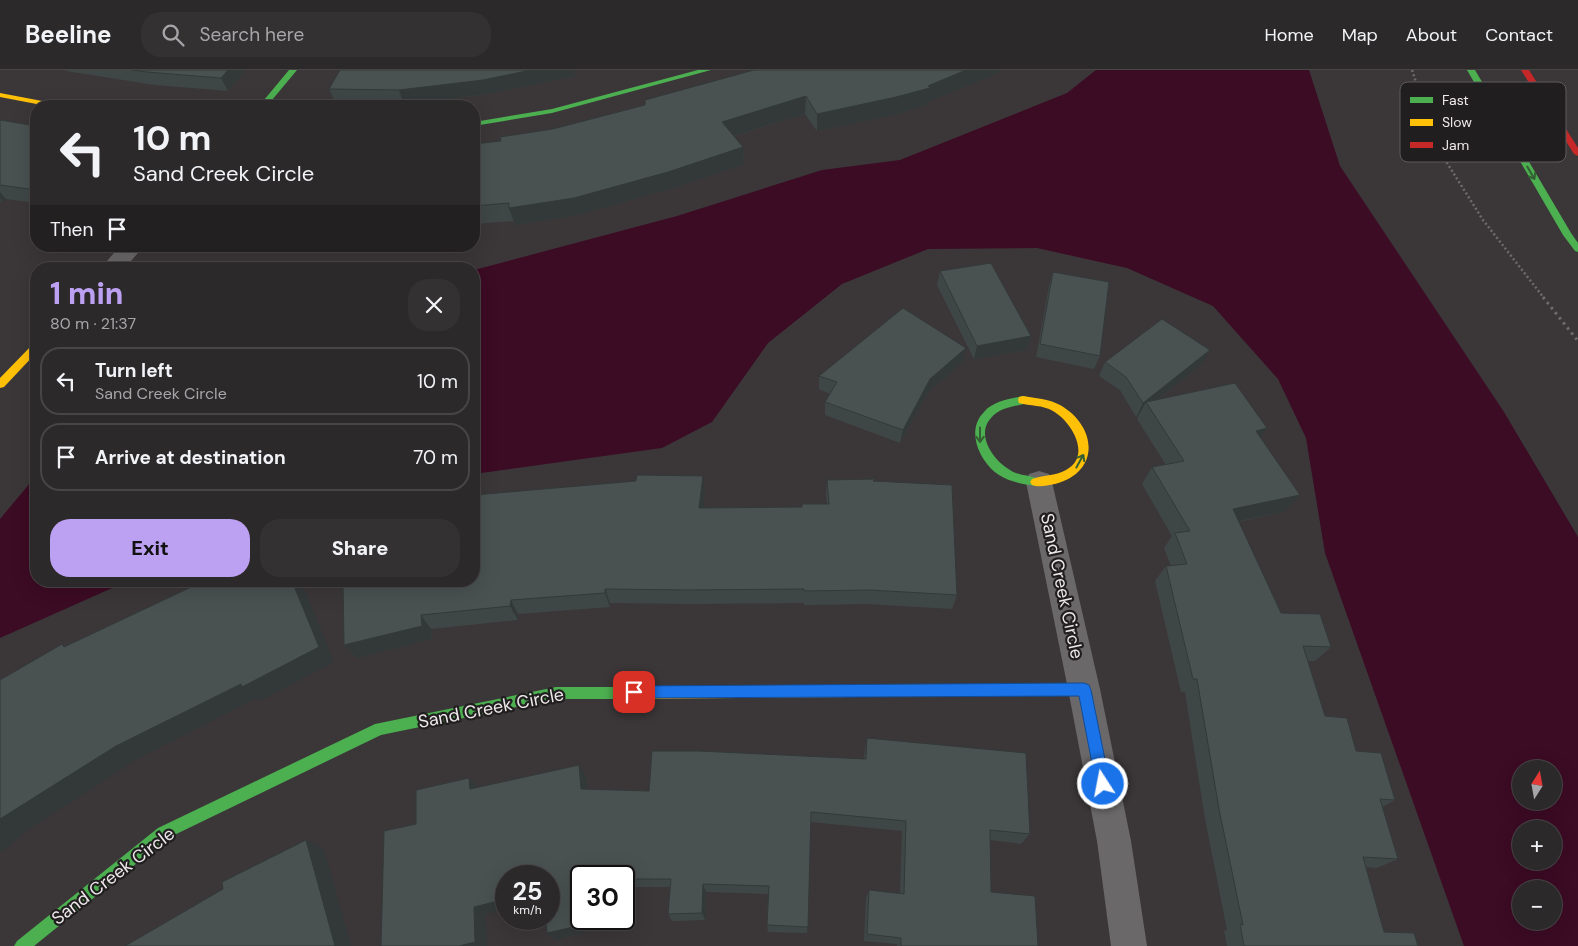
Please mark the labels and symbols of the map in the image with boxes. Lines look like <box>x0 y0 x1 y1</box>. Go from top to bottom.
legend <box>1400 82 1566 162</box>
text: Fast <box>1442 91 1469 109</box>
text: Slow <box>1442 113 1472 131</box>
text: Jam <box>1442 136 1469 154</box>
one-way arrow <box>1526 165 1536 179</box>
one-way arrow <box>975 427 985 443</box>
one-way arrow <box>1075 453 1085 468</box>
street label: Sand Creek Circle <box>1035 511 1089 661</box>
pin <box>613 671 655 713</box>
street label: Sand Creek Circle <box>416 682 566 734</box>
position arrow <box>1076 757 1128 809</box>
north arrow <box>1512 760 1562 810</box>
street label: Sand Creek Circle <box>47 822 179 930</box>
speed limit sign: 30 <box>570 865 635 930</box>

